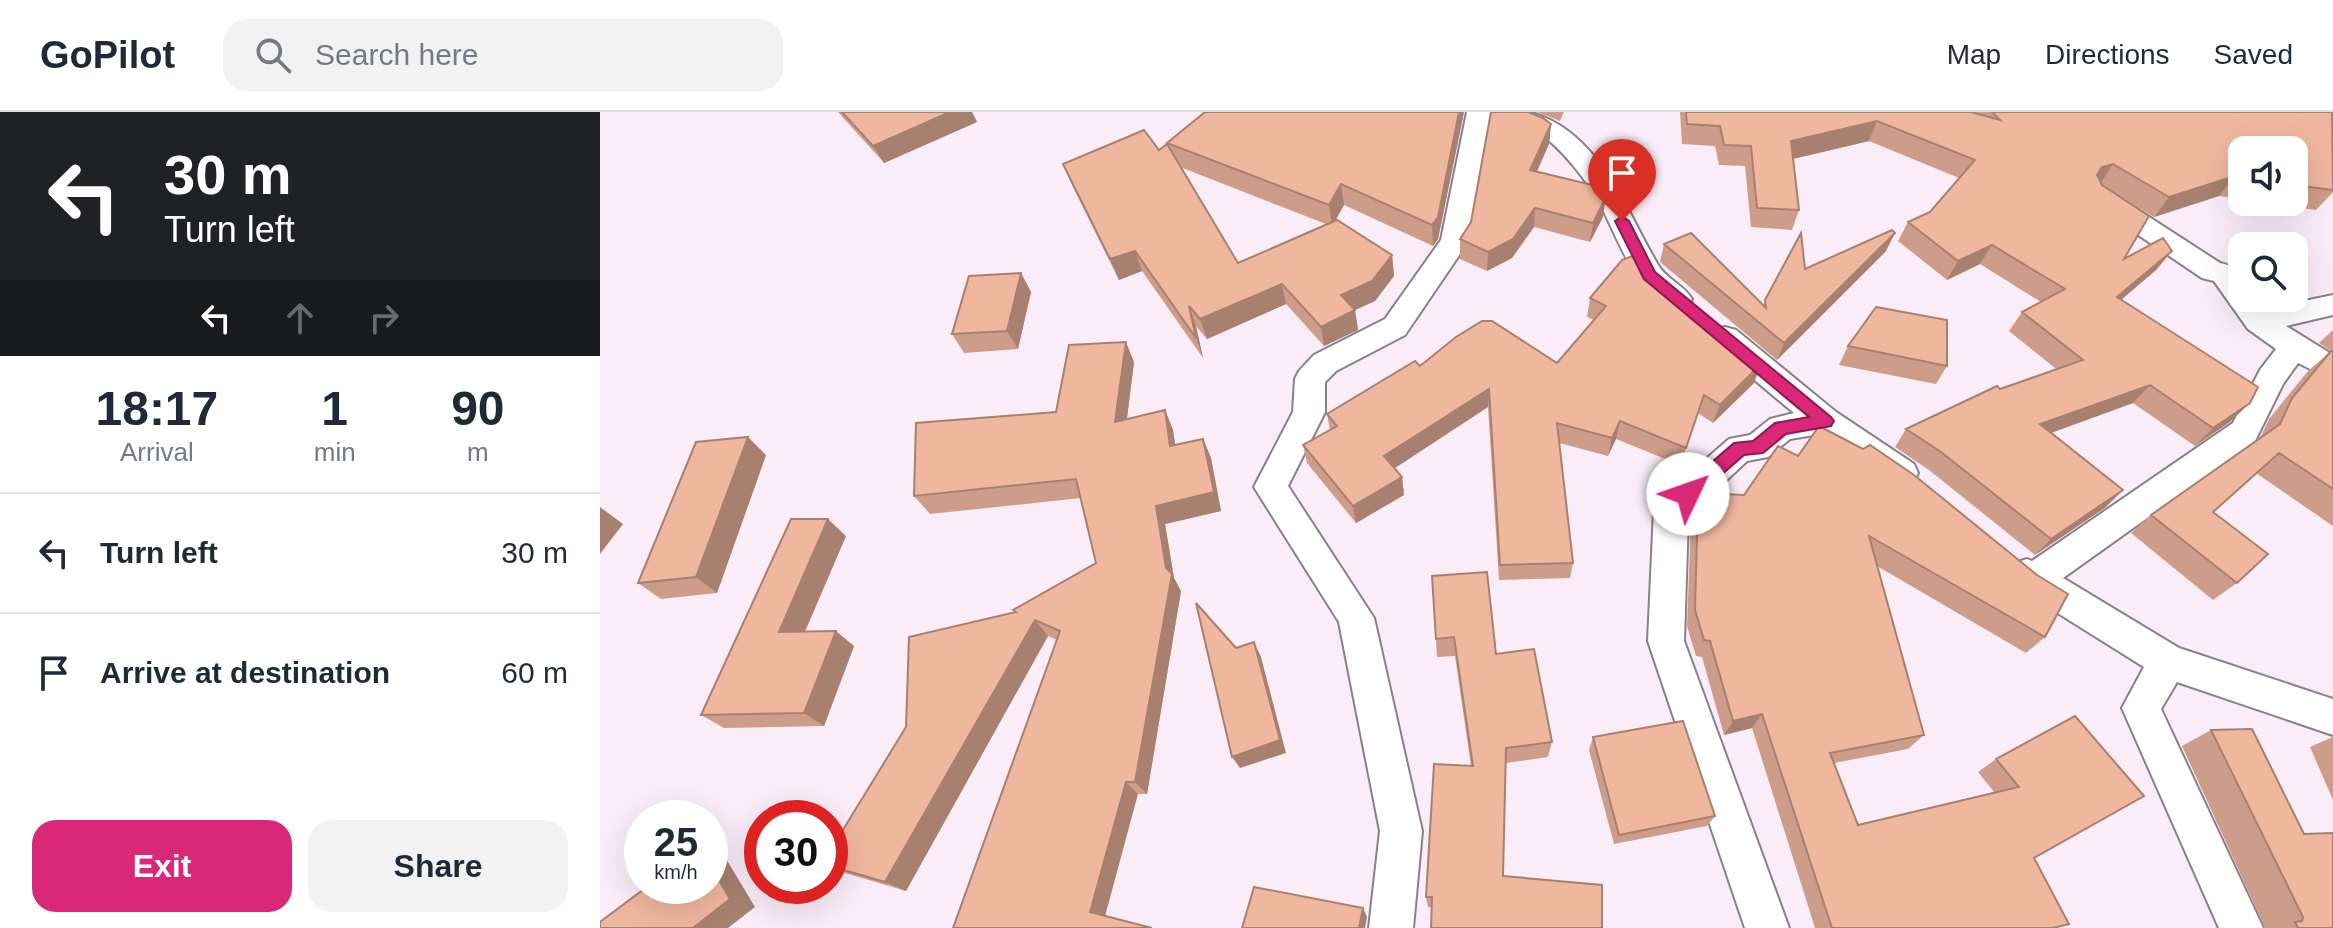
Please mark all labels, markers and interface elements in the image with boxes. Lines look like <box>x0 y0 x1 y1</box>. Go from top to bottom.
search box <box>223 19 783 91</box>
icon: search <box>251 33 295 77</box>
text: GoPilot <box>40 34 175 76</box>
text: Search here <box>315 38 479 71</box>
text: Map <box>1947 39 2001 70</box>
text: Directions <box>2045 39 2170 70</box>
text: Saved <box>2214 39 2293 70</box>
map controls <box>2228 136 2308 312</box>
button: sound <box>2228 136 2308 216</box>
pin <box>1588 139 1656 221</box>
text: 30 m <box>164 143 292 206</box>
icon: left <box>32 144 136 248</box>
icon: arrive <box>1600 151 1644 195</box>
text: Turn left <box>164 209 295 250</box>
button: search <box>2228 232 2308 312</box>
icon: left <box>194 296 238 340</box>
icon: ahead <box>278 296 322 340</box>
icon: right <box>362 296 406 340</box>
text: 18:17 <box>95 382 218 435</box>
text: 1 <box>321 382 348 435</box>
text: 90 <box>451 382 505 435</box>
text: Arrival <box>120 437 194 467</box>
text: min <box>314 437 356 467</box>
text: m <box>467 437 489 467</box>
position arrow <box>1646 452 1730 536</box>
icon: left <box>32 531 76 575</box>
text: Turn left <box>100 536 218 569</box>
text: 30 m <box>501 536 568 569</box>
icon: arrive <box>32 651 76 695</box>
text: Arrive at destination <box>100 656 390 689</box>
text: 60 m <box>501 656 568 689</box>
speed limit sign: 30 <box>744 800 848 904</box>
button: Exit <box>32 820 292 912</box>
button: Share <box>308 820 568 912</box>
text: 25 <box>654 820 698 864</box>
text: km/h <box>654 861 698 883</box>

